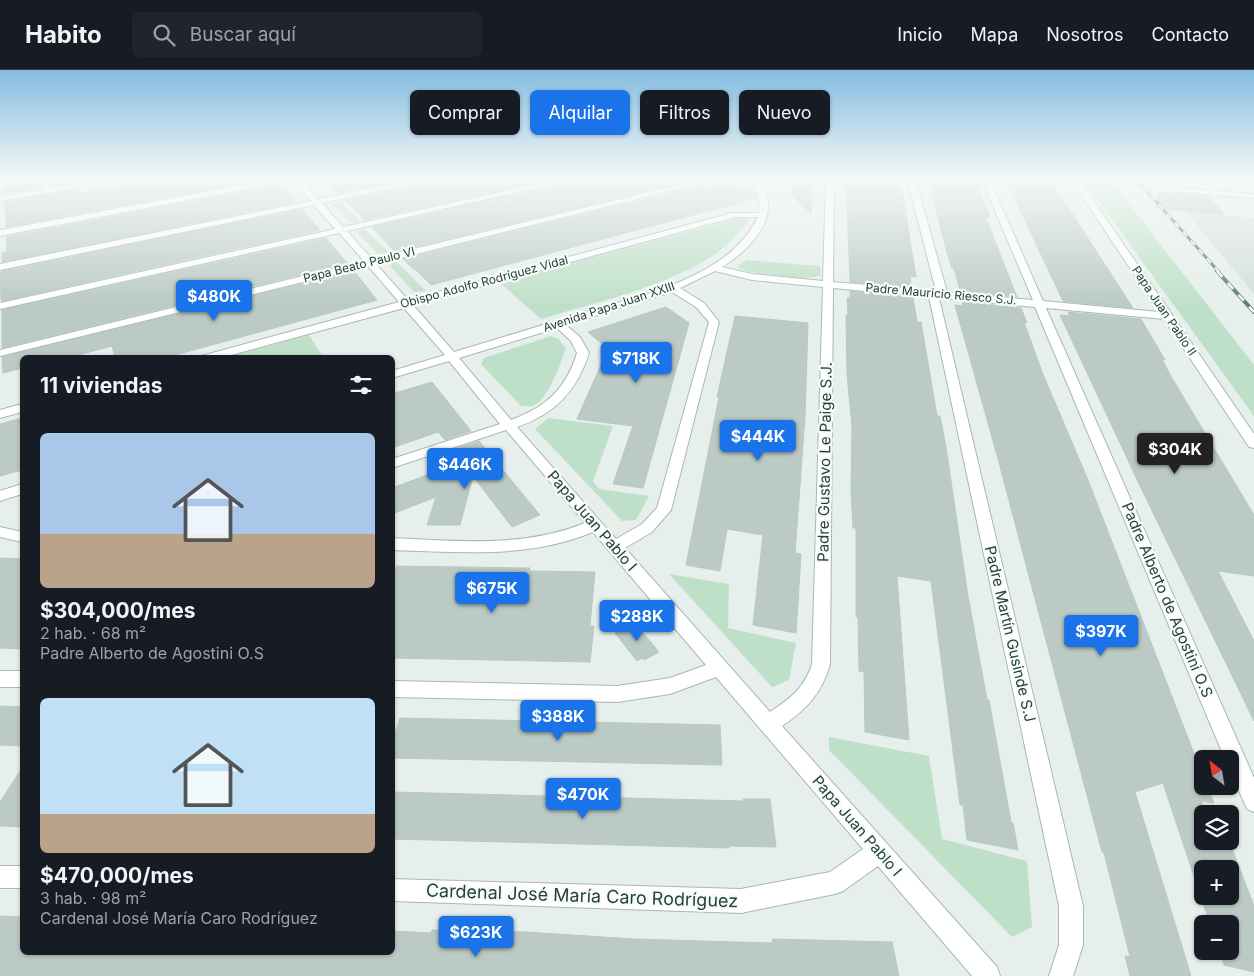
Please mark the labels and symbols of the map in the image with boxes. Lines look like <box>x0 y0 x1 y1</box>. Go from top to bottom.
street label: Papa Beato Paulo VI <box>301 243 416 286</box>
street label: Obispo Adolfo Rodríguez Vidal <box>398 252 569 311</box>
street label: Papa Juan Pablo II <box>1129 263 1200 358</box>
street label: Avenida Papa Juan XXIII <box>541 278 677 335</box>
street label: Padre Mauricio Riesco S.J. <box>865 279 1017 308</box>
pin: $480K <box>179 280 249 322</box>
pin: $718K <box>601 342 671 384</box>
street label: Padre Gustavo Le Paige S.J. <box>813 362 836 562</box>
pin: $444K <box>723 420 793 462</box>
pin: $304K <box>1140 432 1210 475</box>
pin: $446K <box>430 448 500 490</box>
street label: Papa Juan Pablo I <box>544 467 641 575</box>
street label: Padre Alberto de Agostini O.S <box>1118 499 1217 700</box>
street label: Padre Martín Gusinde S.J <box>981 544 1040 724</box>
pin: $675K <box>457 572 527 614</box>
pin: $288K <box>602 600 672 642</box>
pin: $397K <box>1066 614 1136 657</box>
pin: $388K <box>523 700 593 742</box>
north arrow <box>1194 750 1239 795</box>
street label: Papa Juan Pablo I <box>809 772 906 880</box>
pin: $470K <box>548 778 618 820</box>
street label: Cardenal José María Caro Rodríguez <box>425 880 739 911</box>
pin: $623K <box>441 916 511 958</box>

